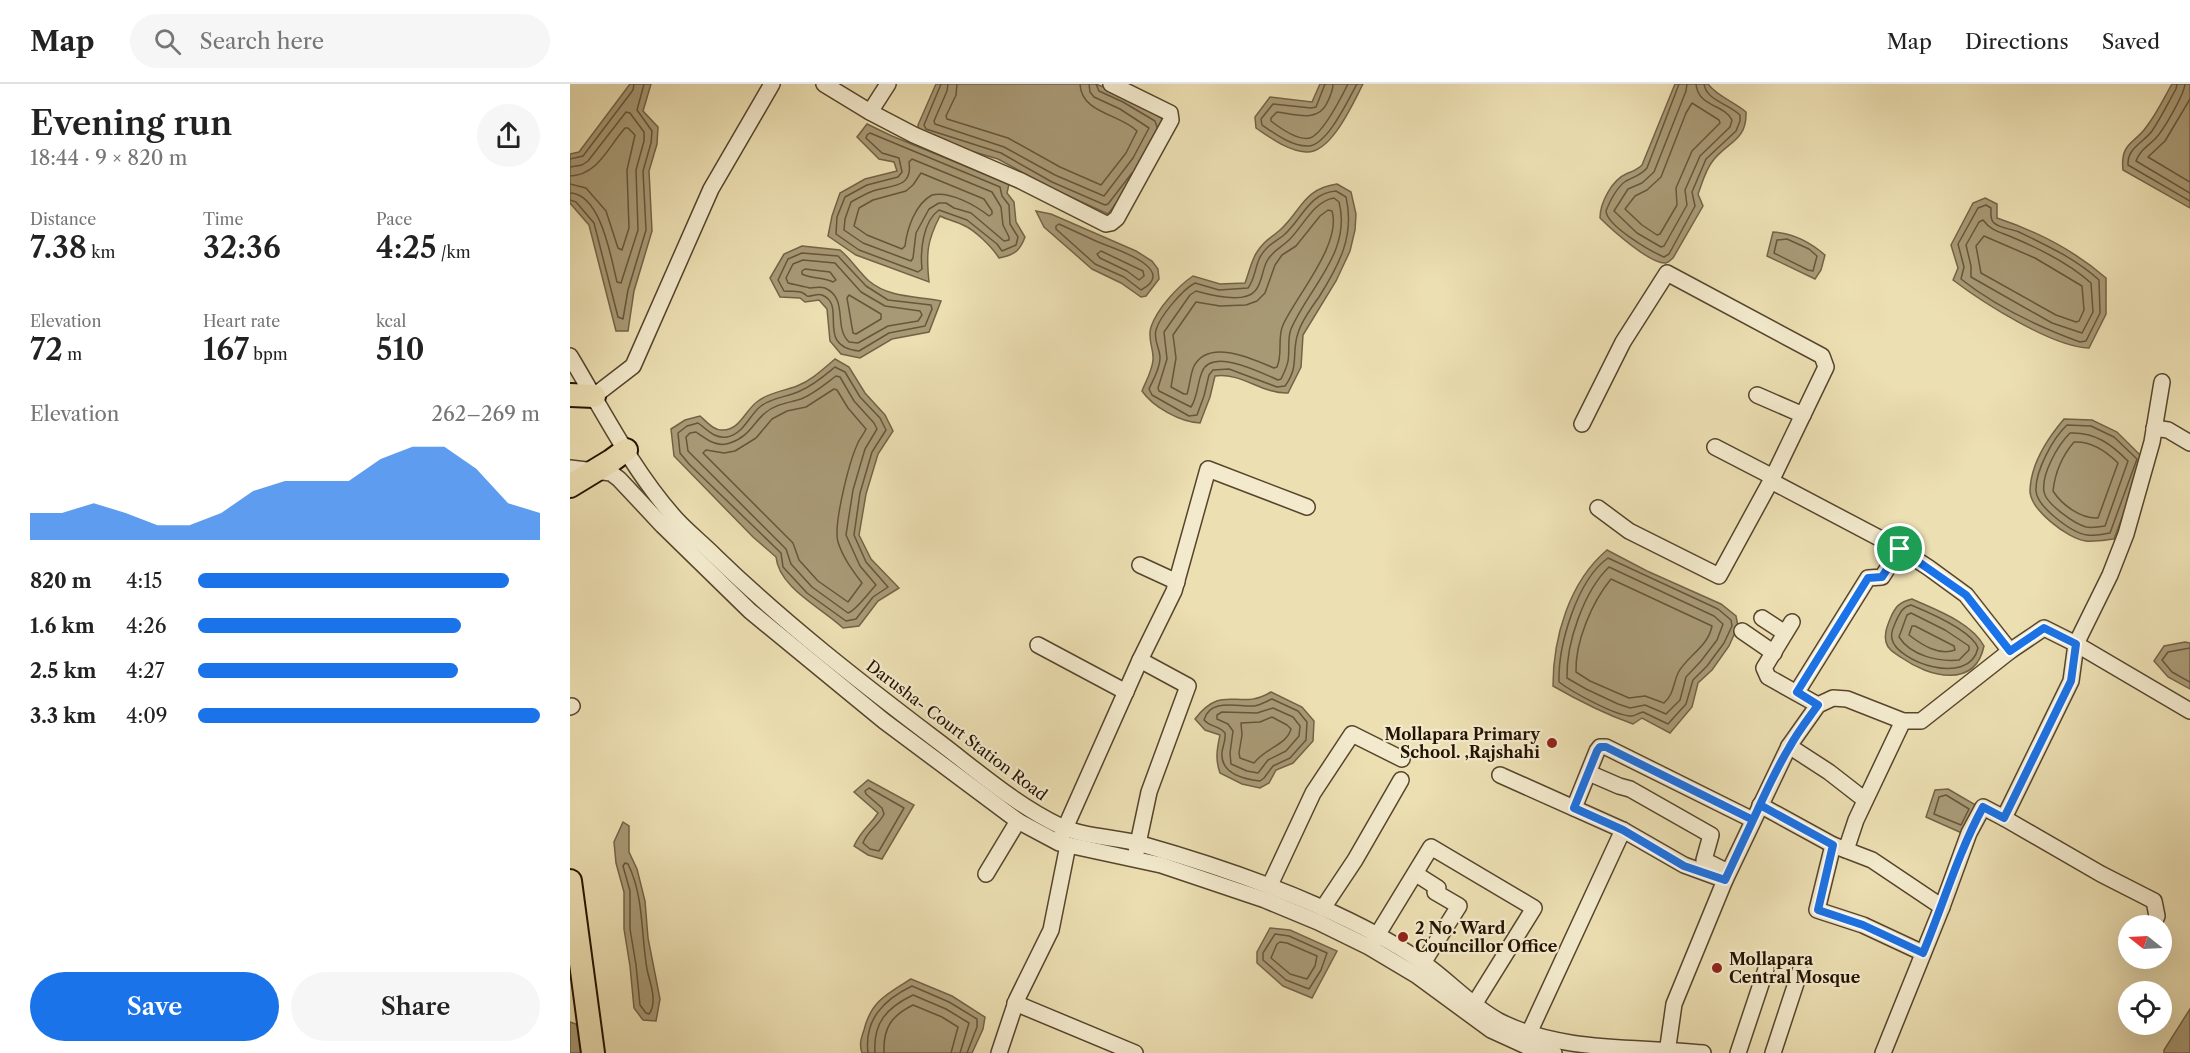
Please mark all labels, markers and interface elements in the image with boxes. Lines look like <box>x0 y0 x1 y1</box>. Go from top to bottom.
search box <box>130 14 550 68</box>
text: Map <box>30 24 94 58</box>
icon: search <box>151 25 184 58</box>
text: Search here <box>199 28 324 55</box>
text: Map <box>1887 29 1932 54</box>
text: Directions <box>1965 29 2069 54</box>
text: Saved <box>2102 29 2160 54</box>
text: Evening run <box>30 103 232 144</box>
button: share <box>477 104 540 167</box>
text: 18:44 · 9 × 820 m <box>30 146 187 170</box>
text: Distance <box>30 209 96 229</box>
text: Time <box>203 209 243 229</box>
text: Pace <box>376 209 412 229</box>
text: 7.38 <box>30 229 87 266</box>
text: 32:36 <box>203 229 281 266</box>
text: 4:25 <box>376 229 436 266</box>
text: km <box>87 242 115 262</box>
text: /km <box>436 242 471 262</box>
text: Elevation <box>30 311 101 331</box>
text: Heart rate <box>203 311 280 331</box>
text: kcal <box>376 311 406 331</box>
text: 72 <box>30 331 63 368</box>
text: 167 <box>203 331 249 368</box>
text: 510 <box>376 331 425 368</box>
text: m <box>63 344 82 364</box>
text: bpm <box>249 344 288 364</box>
text: Elevation <box>30 402 119 426</box>
text: 262–269 m <box>432 402 540 426</box>
pin <box>1874 523 1925 574</box>
icon: arrive <box>1883 532 1916 565</box>
text: 820 m <box>30 569 92 593</box>
text: 4:15 <box>126 569 162 593</box>
text: 1.6 km <box>30 614 95 638</box>
text: 4:26 <box>126 614 166 638</box>
street label: Darusha- Court Station Road <box>863 655 1052 805</box>
text: 2.5 km <box>30 659 97 683</box>
text: 4:27 <box>126 659 165 683</box>
text: 3.3 km <box>30 704 96 728</box>
text: 4:09 <box>126 704 168 728</box>
place label: Mollapara Primary School. ,Rajshahi <box>1385 724 1541 762</box>
marker: Mollapara Primary School. ,Rajshahi <box>1545 736 1559 750</box>
north arrow <box>2118 915 2172 969</box>
map controls <box>2118 915 2172 1035</box>
place label: 2 No. Ward Councillor Office <box>1415 918 1558 956</box>
marker: 2 No. Ward Councillor Office <box>1396 930 1410 944</box>
place label: Mollapara Central Mosque <box>1729 949 1861 987</box>
marker: Mollapara Central Mosque <box>1710 961 1724 975</box>
button: Save <box>30 972 279 1041</box>
button: Share <box>291 972 540 1041</box>
button: locate <box>2118 981 2172 1035</box>

